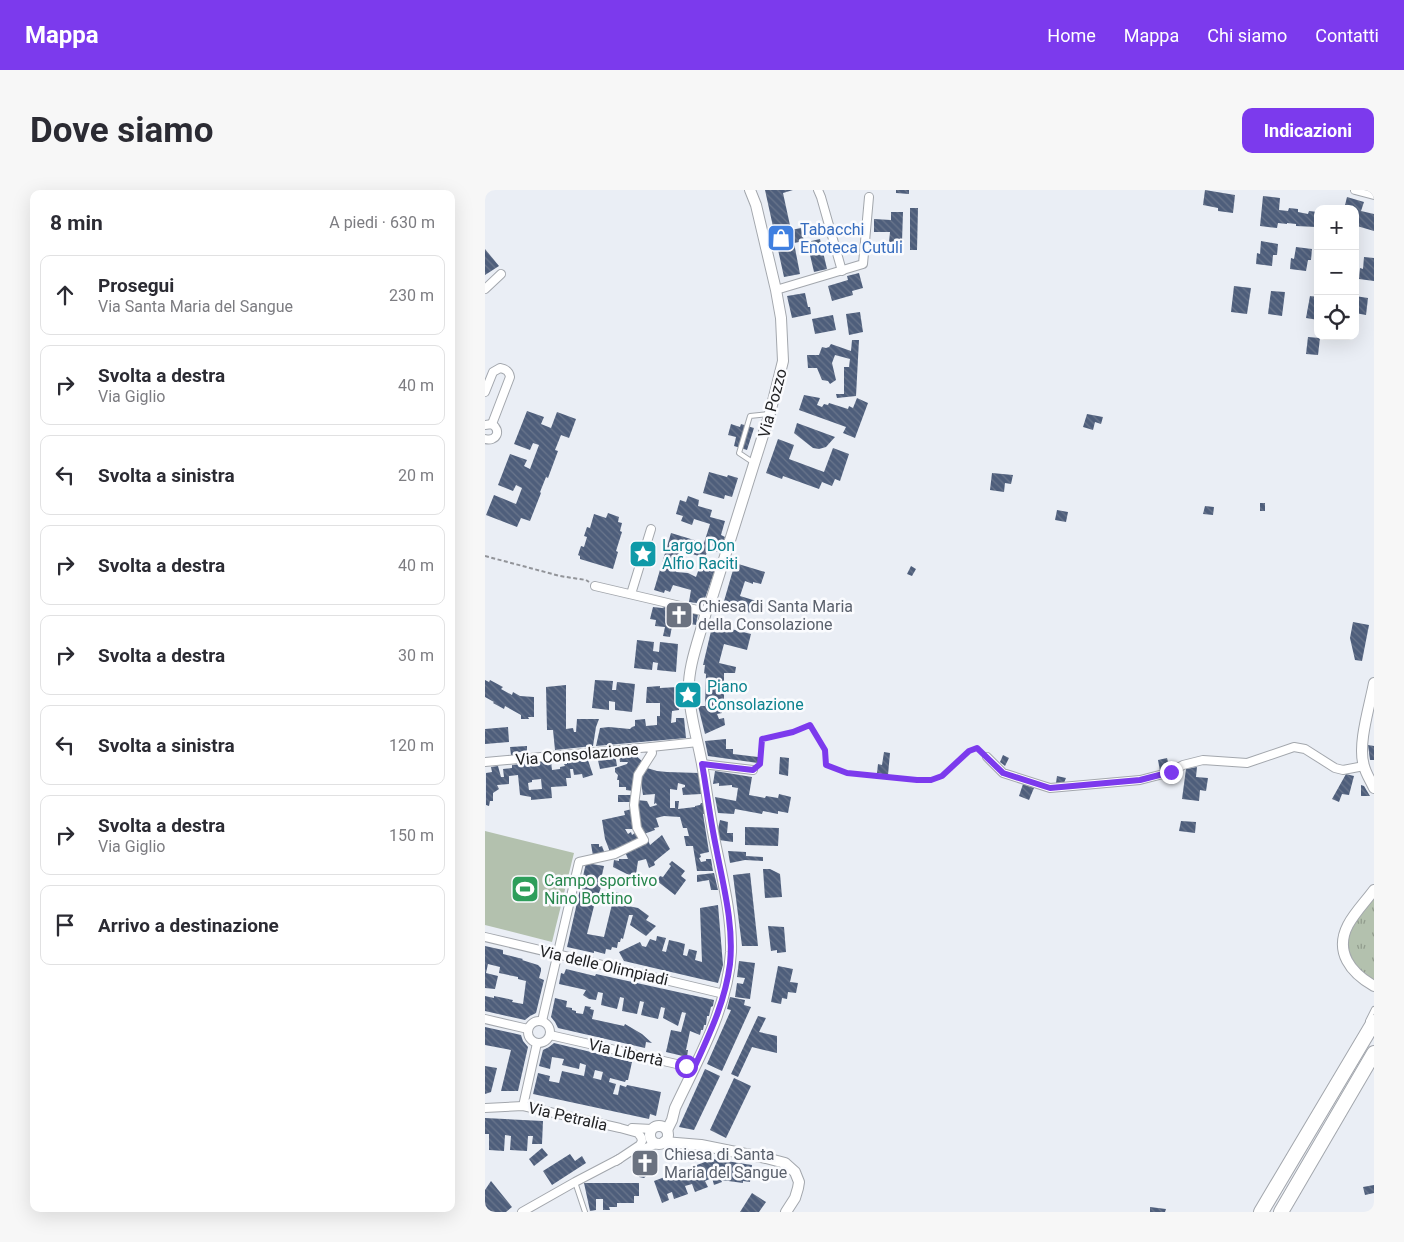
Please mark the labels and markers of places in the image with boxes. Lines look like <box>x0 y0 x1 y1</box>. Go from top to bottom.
place label: Tabacchi Enoteca Cutuli <box>800 220 903 257</box>
shop icon: Tabacchi Enoteca Cutuli <box>766 223 796 253</box>
place label: Largo Don Alfio Raciti <box>662 536 738 573</box>
place icon: Largo Don Alfio Raciti <box>628 539 658 569</box>
place label: Chiesa di Santa Maria della Consolazione <box>698 597 853 634</box>
church icon: Chiesa di Santa Maria della Consolazione <box>664 600 694 630</box>
place label: Piano Consolazione <box>707 677 804 714</box>
place icon: Piano Consolazione <box>673 680 703 710</box>
place label: Campo sportivo Nino Bottino <box>544 871 657 908</box>
sports icon: Campo sportivo Nino Bottino <box>510 874 540 904</box>
place label: Chiesa di Santa Maria del Sangue <box>664 1145 787 1182</box>
church icon: Chiesa di Santa Maria del Sangue <box>630 1148 660 1178</box>

